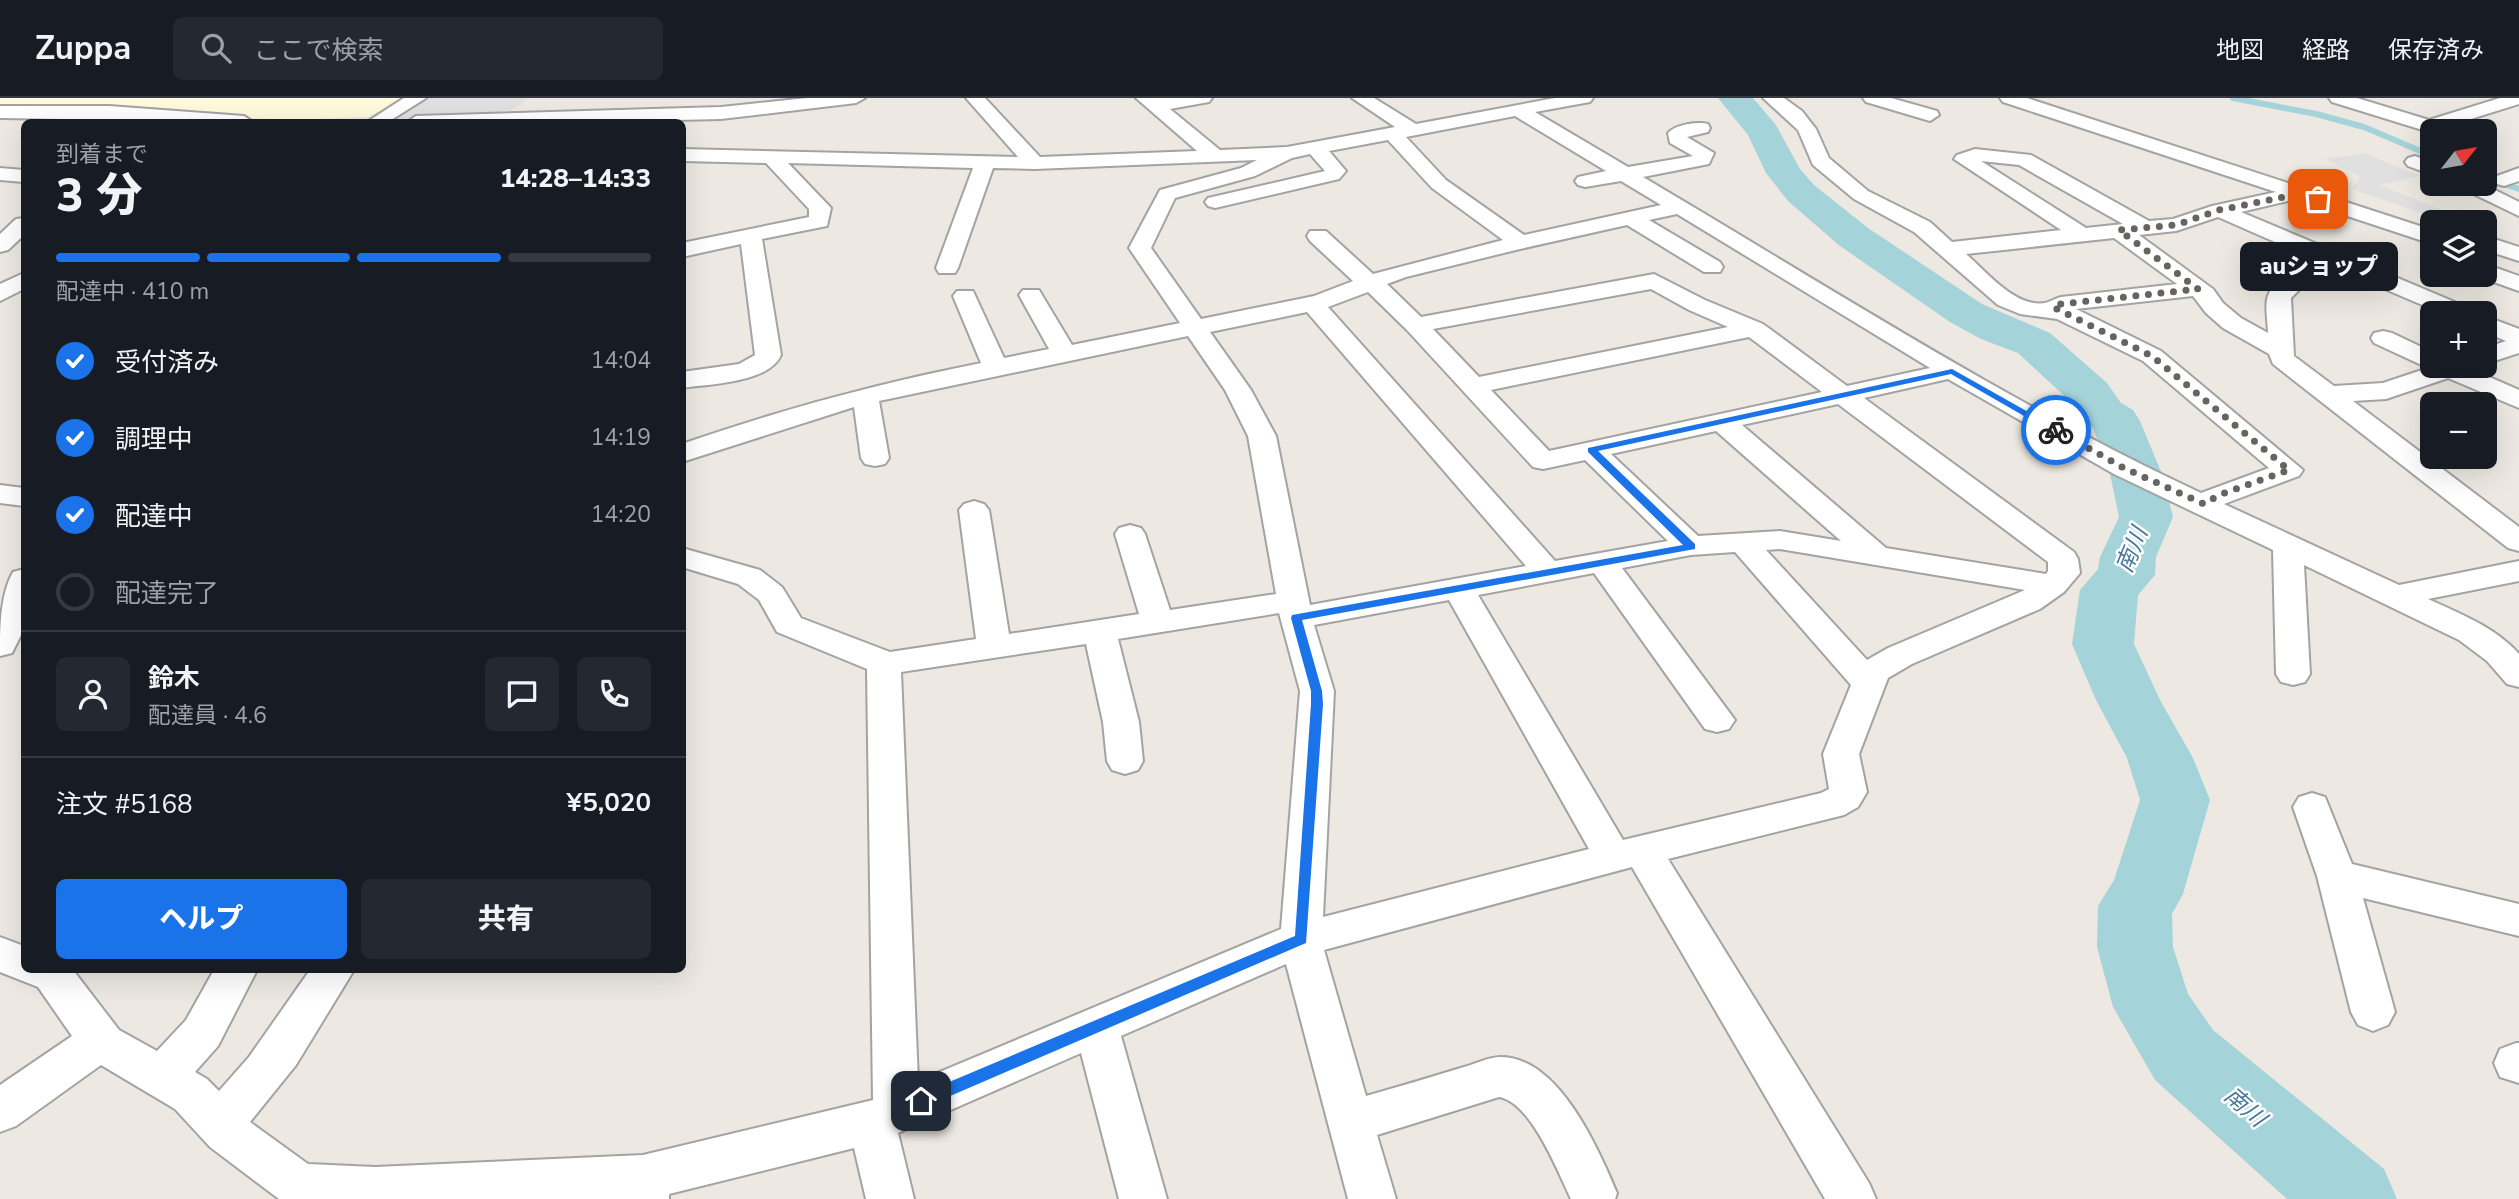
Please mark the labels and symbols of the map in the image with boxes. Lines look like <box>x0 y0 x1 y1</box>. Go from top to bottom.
north arrow <box>2420 119 2497 196</box>
pin <box>2288 169 2348 229</box>
callout: auショップ <box>2239 241 2397 290</box>
courier <box>2021 395 2091 465</box>
water label: 南川 <box>2109 520 2156 577</box>
pin <box>891 1071 951 1131</box>
water label: 南川 <box>2217 1080 2275 1136</box>

